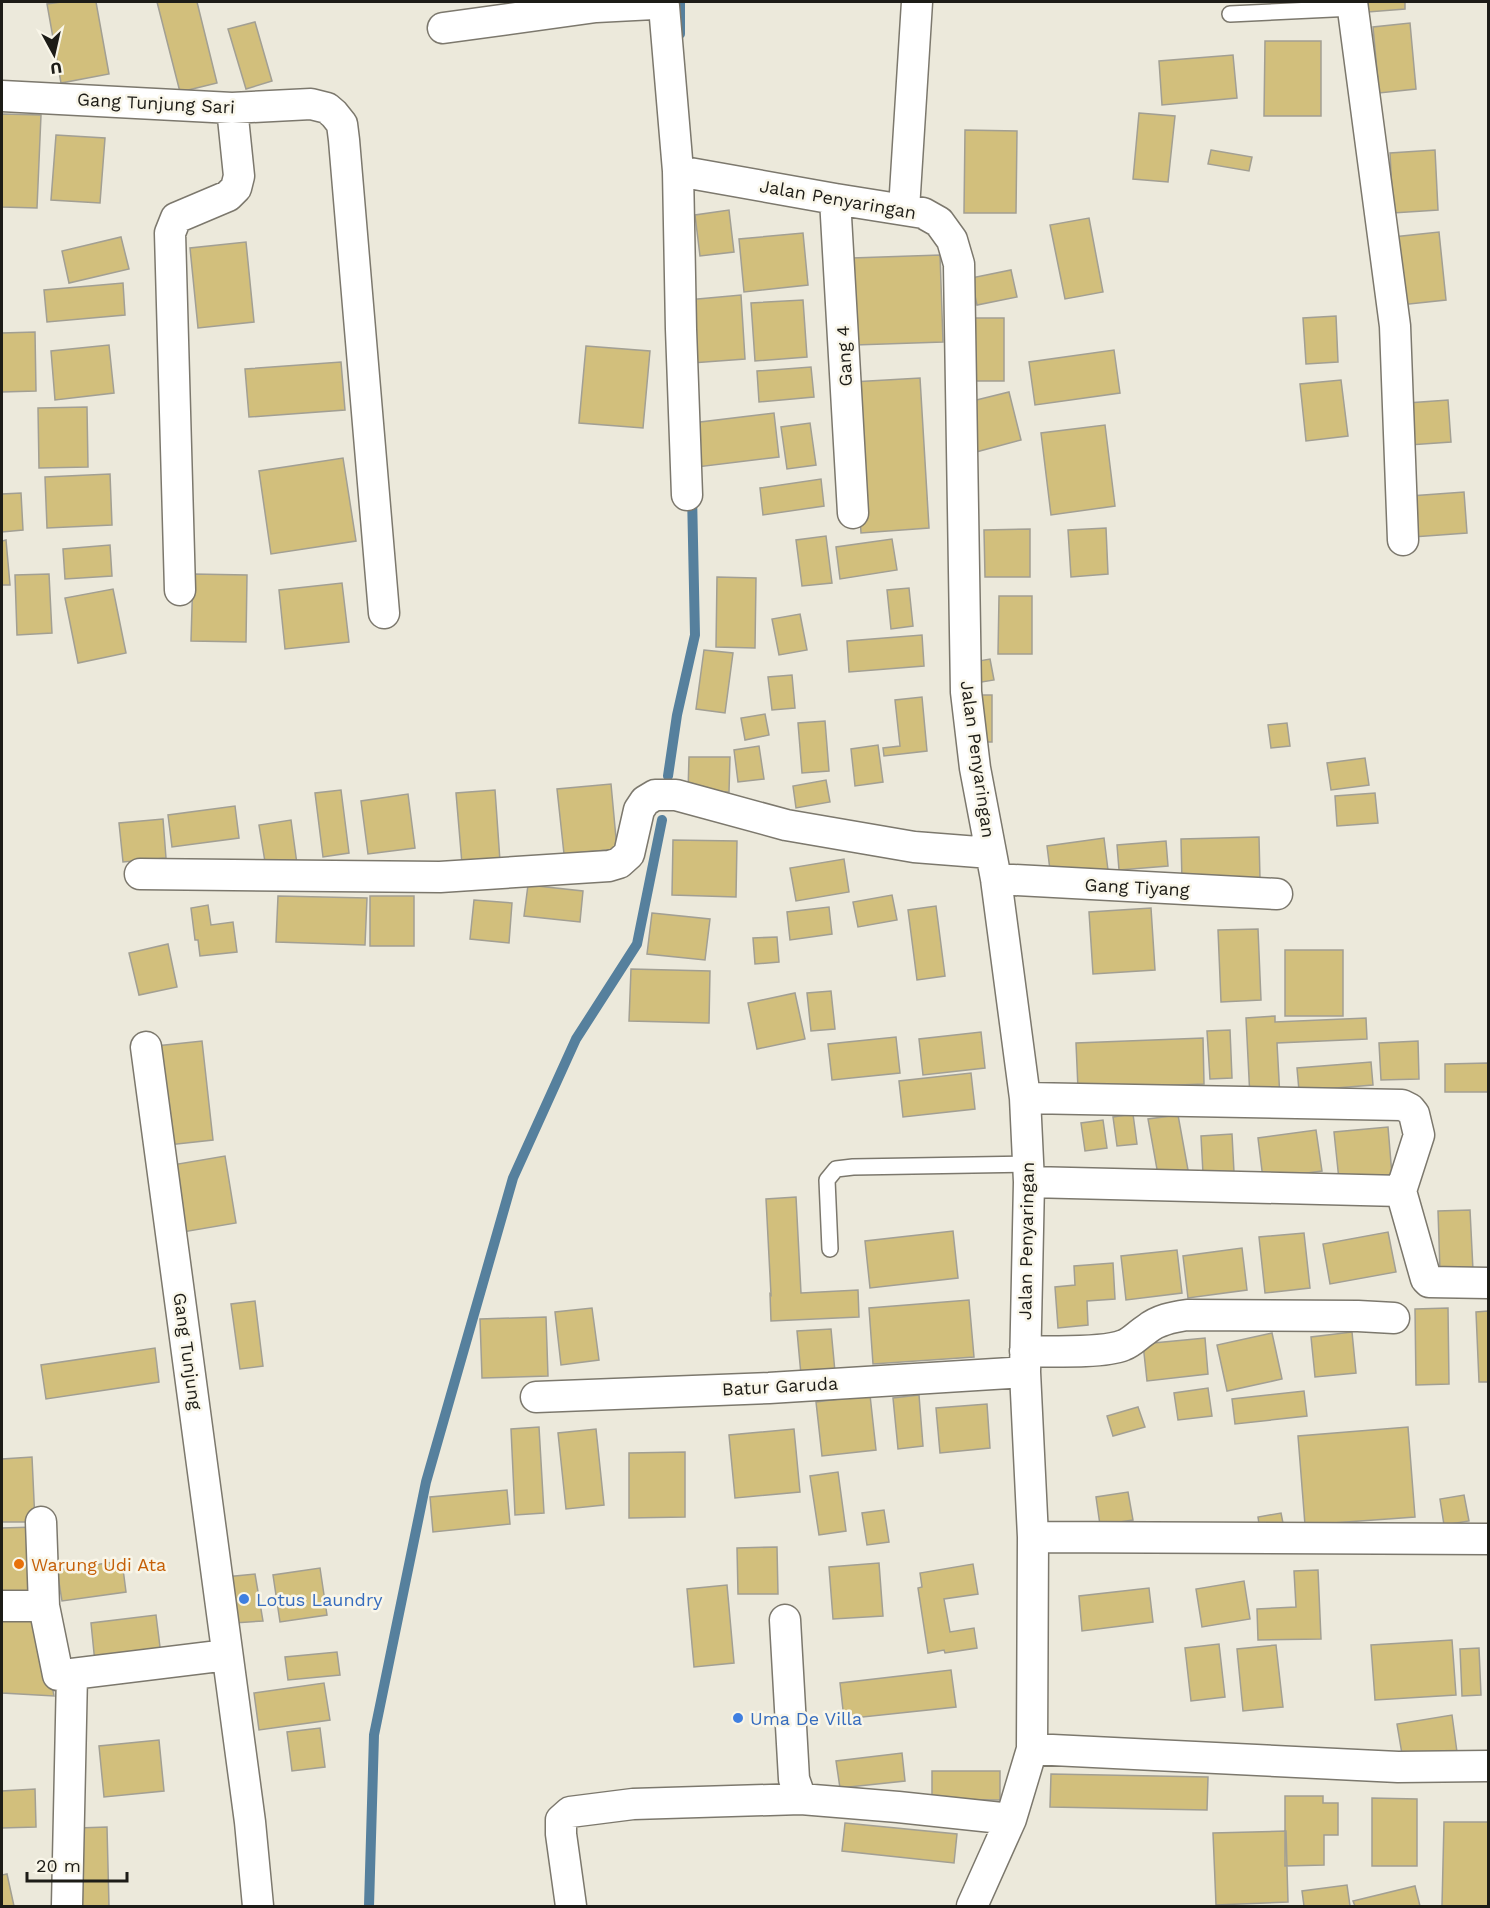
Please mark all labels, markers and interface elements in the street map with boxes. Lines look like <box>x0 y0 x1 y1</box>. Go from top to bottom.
north arrow <box>24 24 84 84</box>
text: U <box>49 58 63 79</box>
street label: Gang Tunjung Sari <box>77 88 235 118</box>
street label: Jalan Penyaringan <box>758 175 918 223</box>
street label: Gang 4 <box>832 325 856 387</box>
street label: Jalan Penyaringan <box>957 679 999 839</box>
street label: Gang Tiyang <box>1084 874 1190 900</box>
street label: Jalan Penyaringan <box>1014 1162 1038 1320</box>
street label: Gang Tunjung <box>169 1291 207 1411</box>
street label: Batur Garuda <box>721 1372 839 1400</box>
place label: Warung Udi Ata <box>31 1554 166 1575</box>
marker: Warung Udi Ata <box>12 1557 26 1571</box>
place label: Lotus Laundry <box>256 1589 383 1610</box>
marker: Lotus Laundry <box>237 1592 251 1606</box>
place label: Uma De Villa <box>750 1708 862 1729</box>
marker: Uma De Villa <box>731 1711 745 1725</box>
scale bar <box>27 1845 128 1883</box>
text: 20 m <box>36 1855 81 1876</box>

